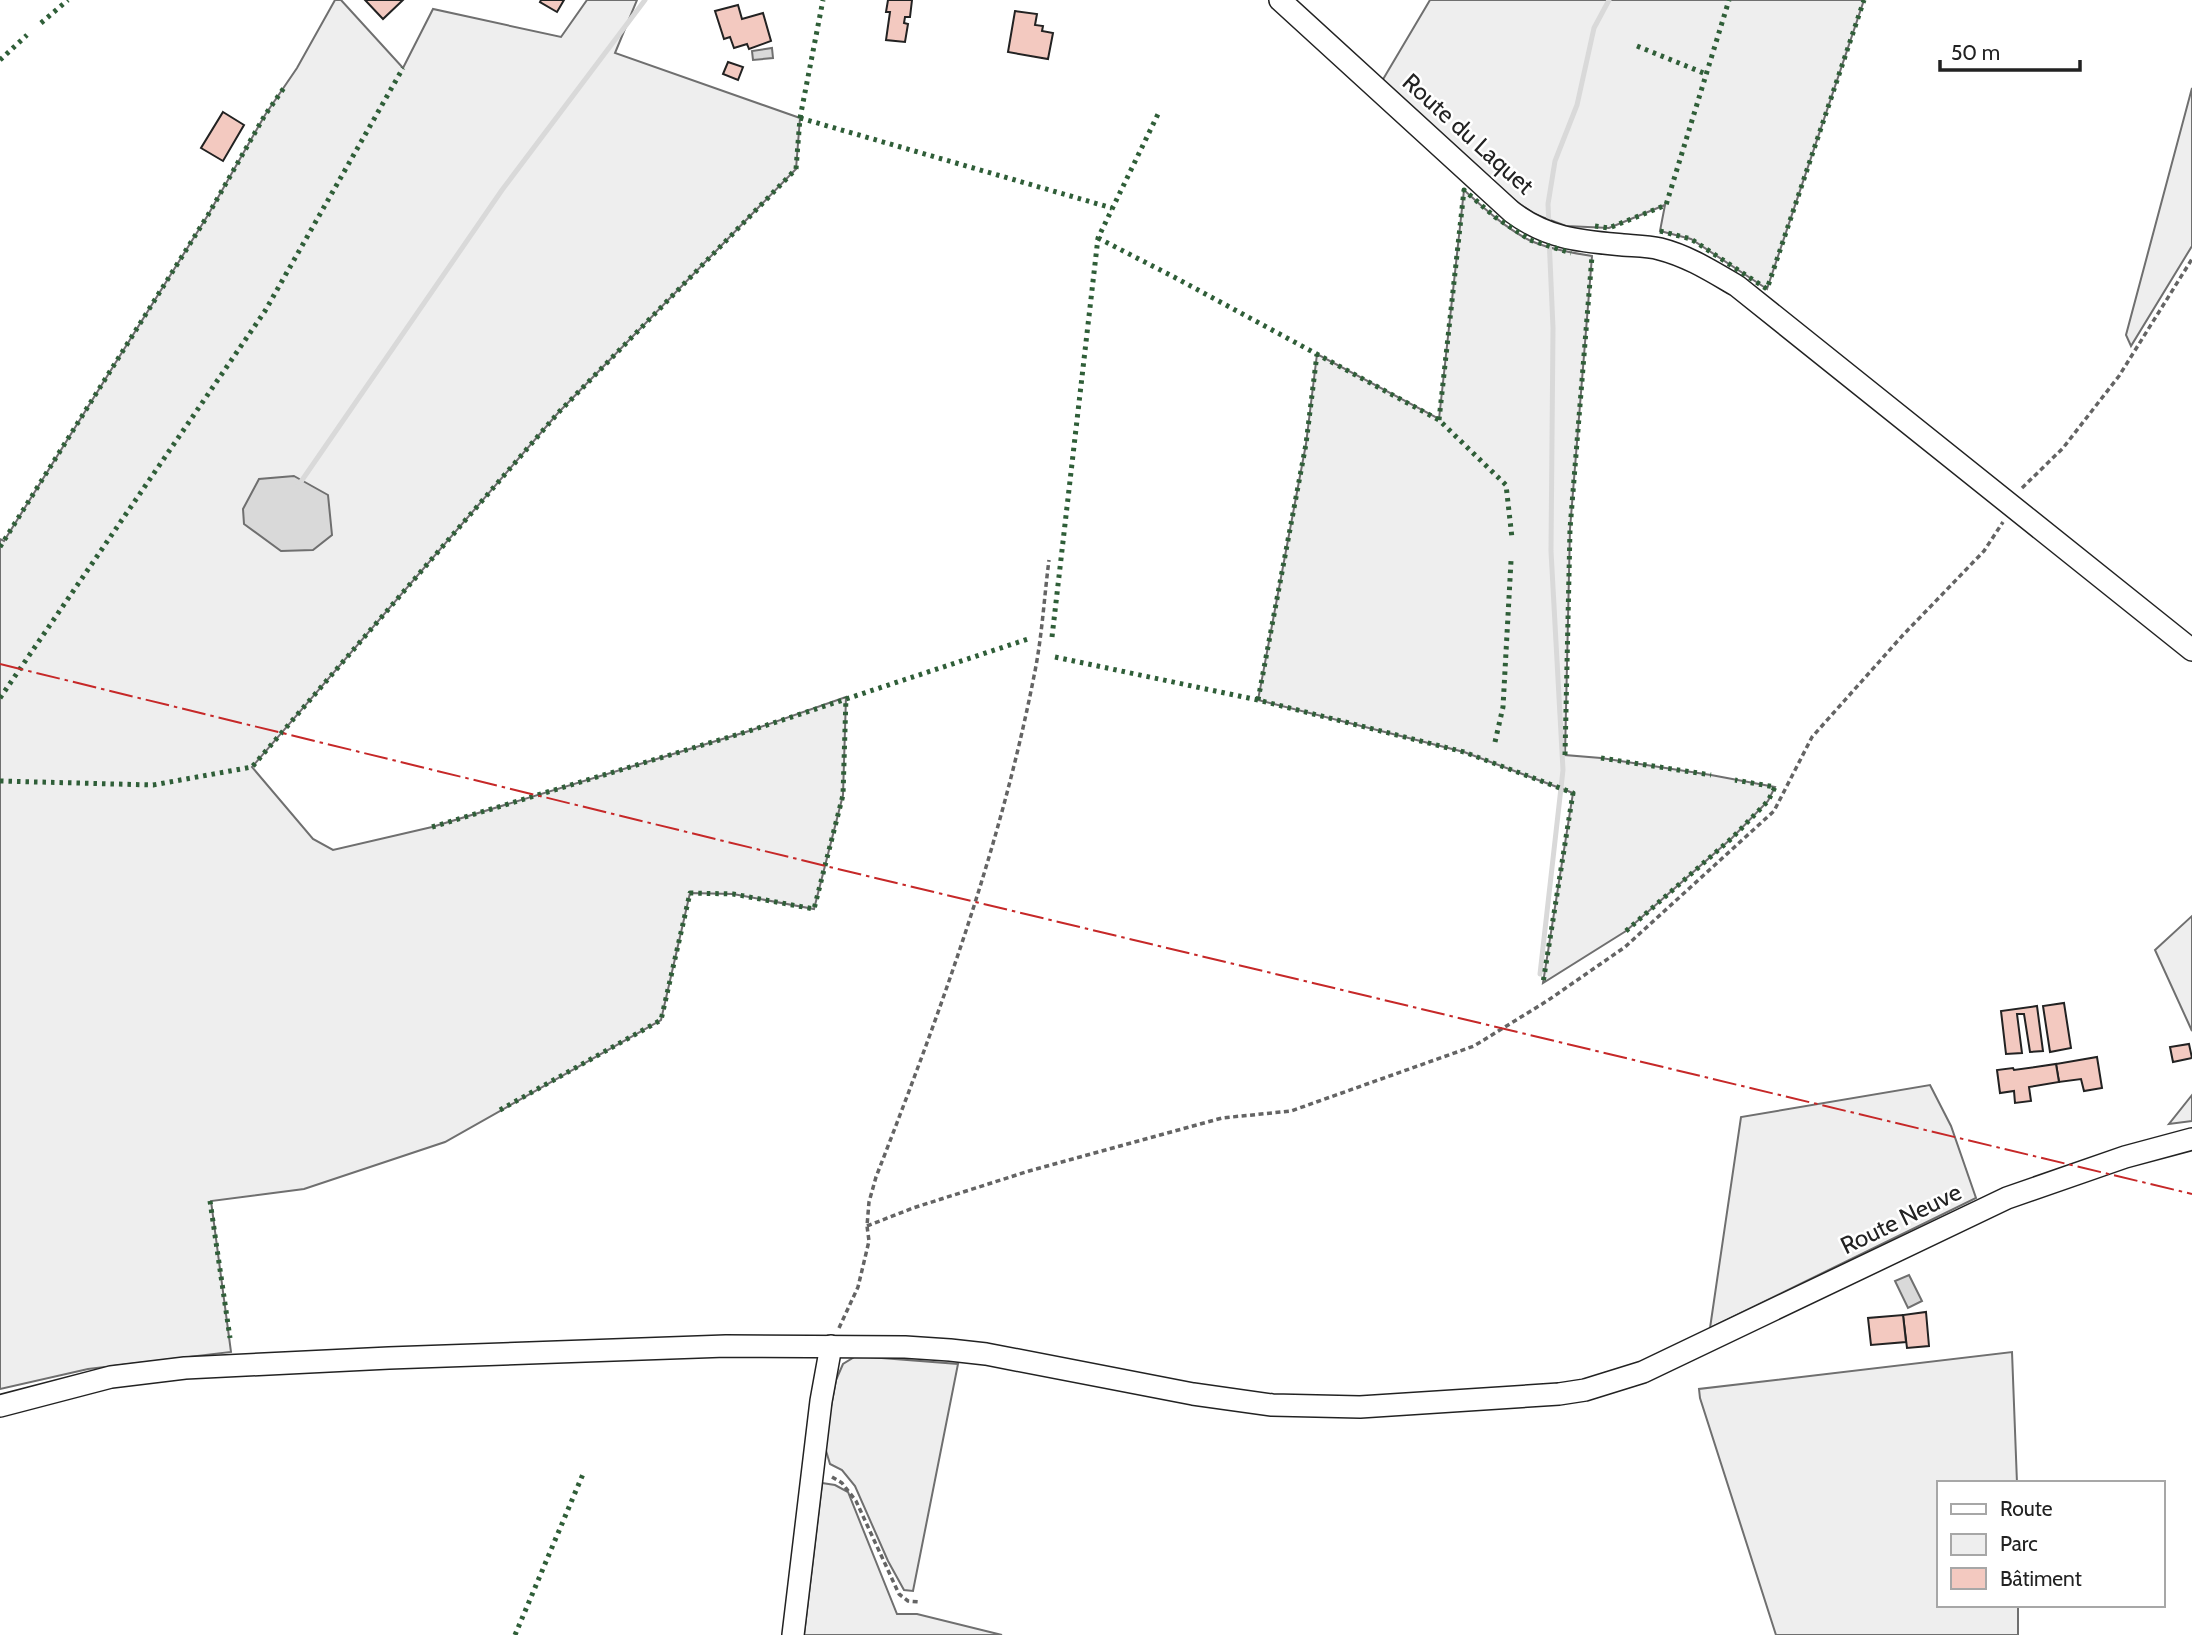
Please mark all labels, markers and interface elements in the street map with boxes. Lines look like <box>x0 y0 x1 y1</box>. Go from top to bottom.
scale bar <box>1940 28 2080 72</box>
text: 50 m <box>1951 40 2000 65</box>
street label: Route du Laquet <box>1397 67 1540 200</box>
street label: Route Neuve <box>1836 1177 1966 1260</box>
legend <box>1937 1481 2164 1607</box>
text: Route <box>2000 1496 2053 1521</box>
text: Parc <box>2000 1531 2038 1556</box>
text: Bâtiment <box>2000 1566 2082 1591</box>

